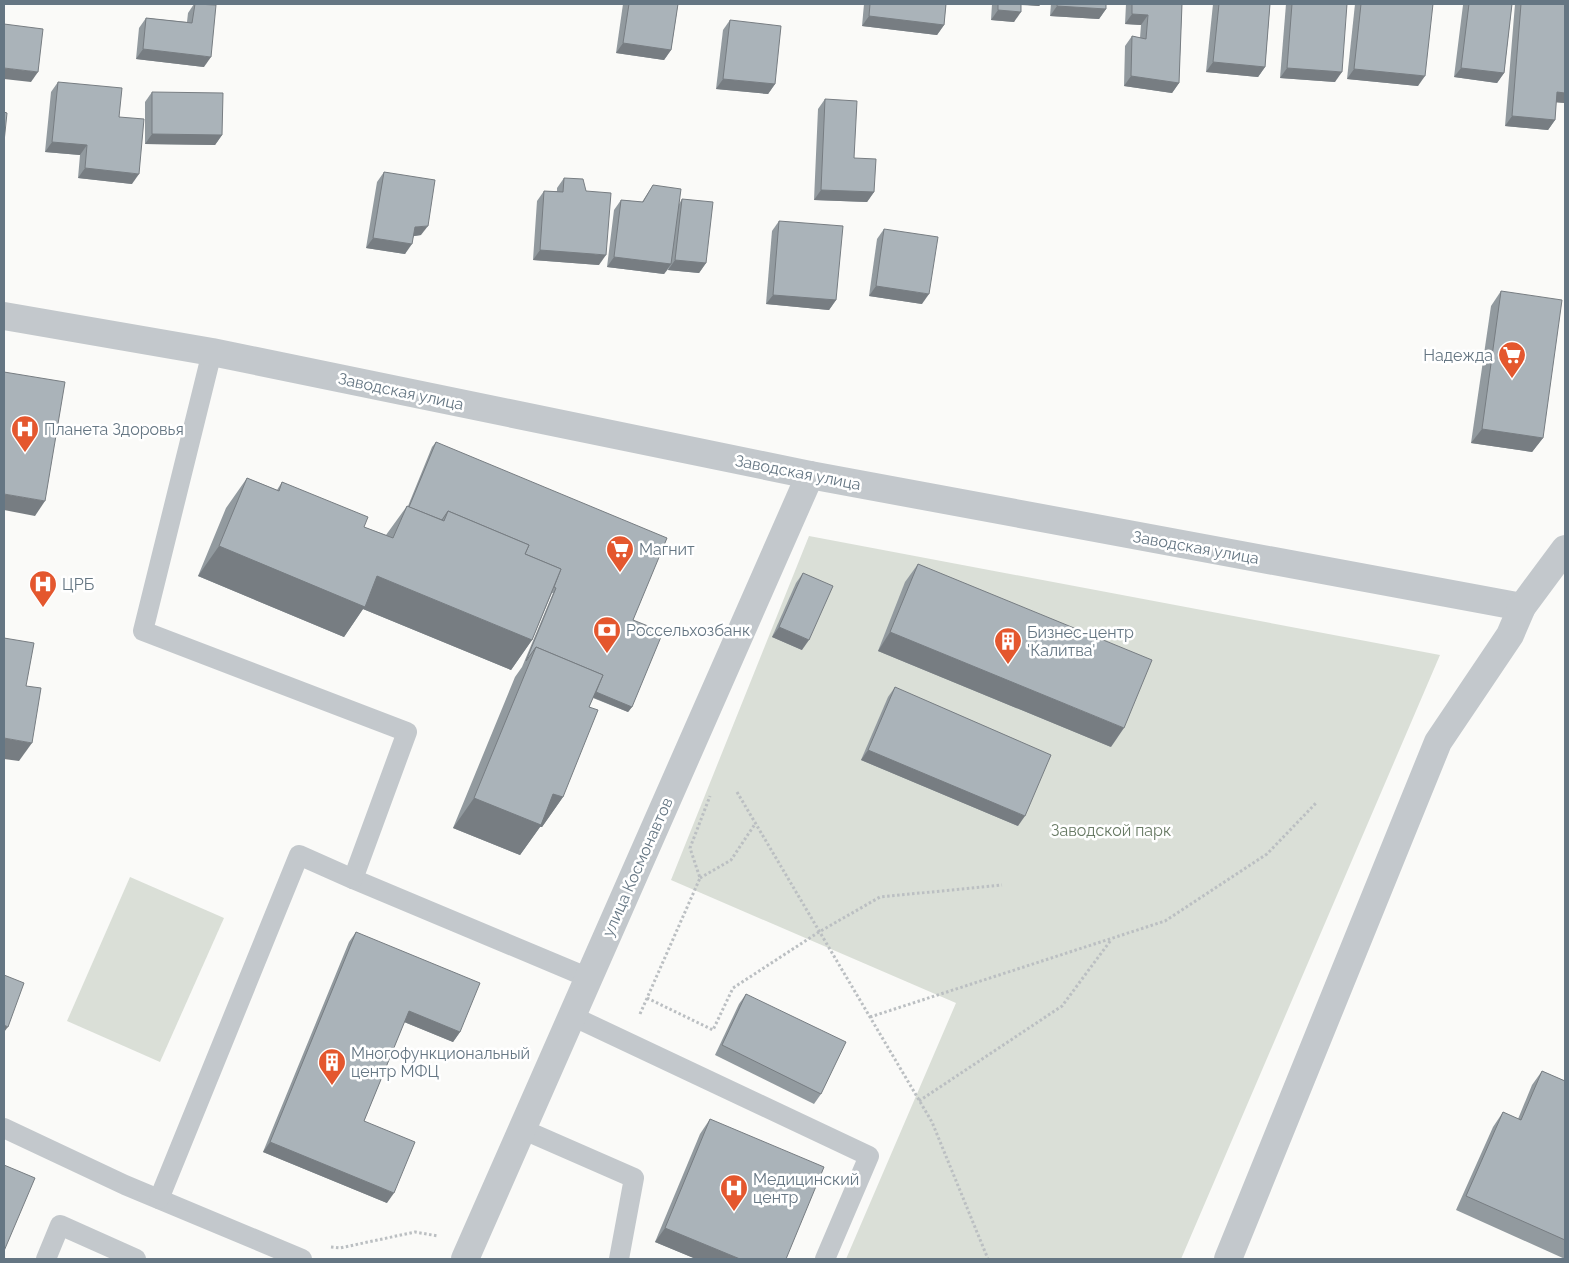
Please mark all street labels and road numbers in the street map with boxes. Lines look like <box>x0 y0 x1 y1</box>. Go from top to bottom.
street label: Заводская улица <box>336 369 465 414</box>
street label: Заводская улица <box>733 451 862 494</box>
street label: Заводская улица <box>1131 527 1260 568</box>
street label: улица Космонавтов <box>598 795 677 940</box>

